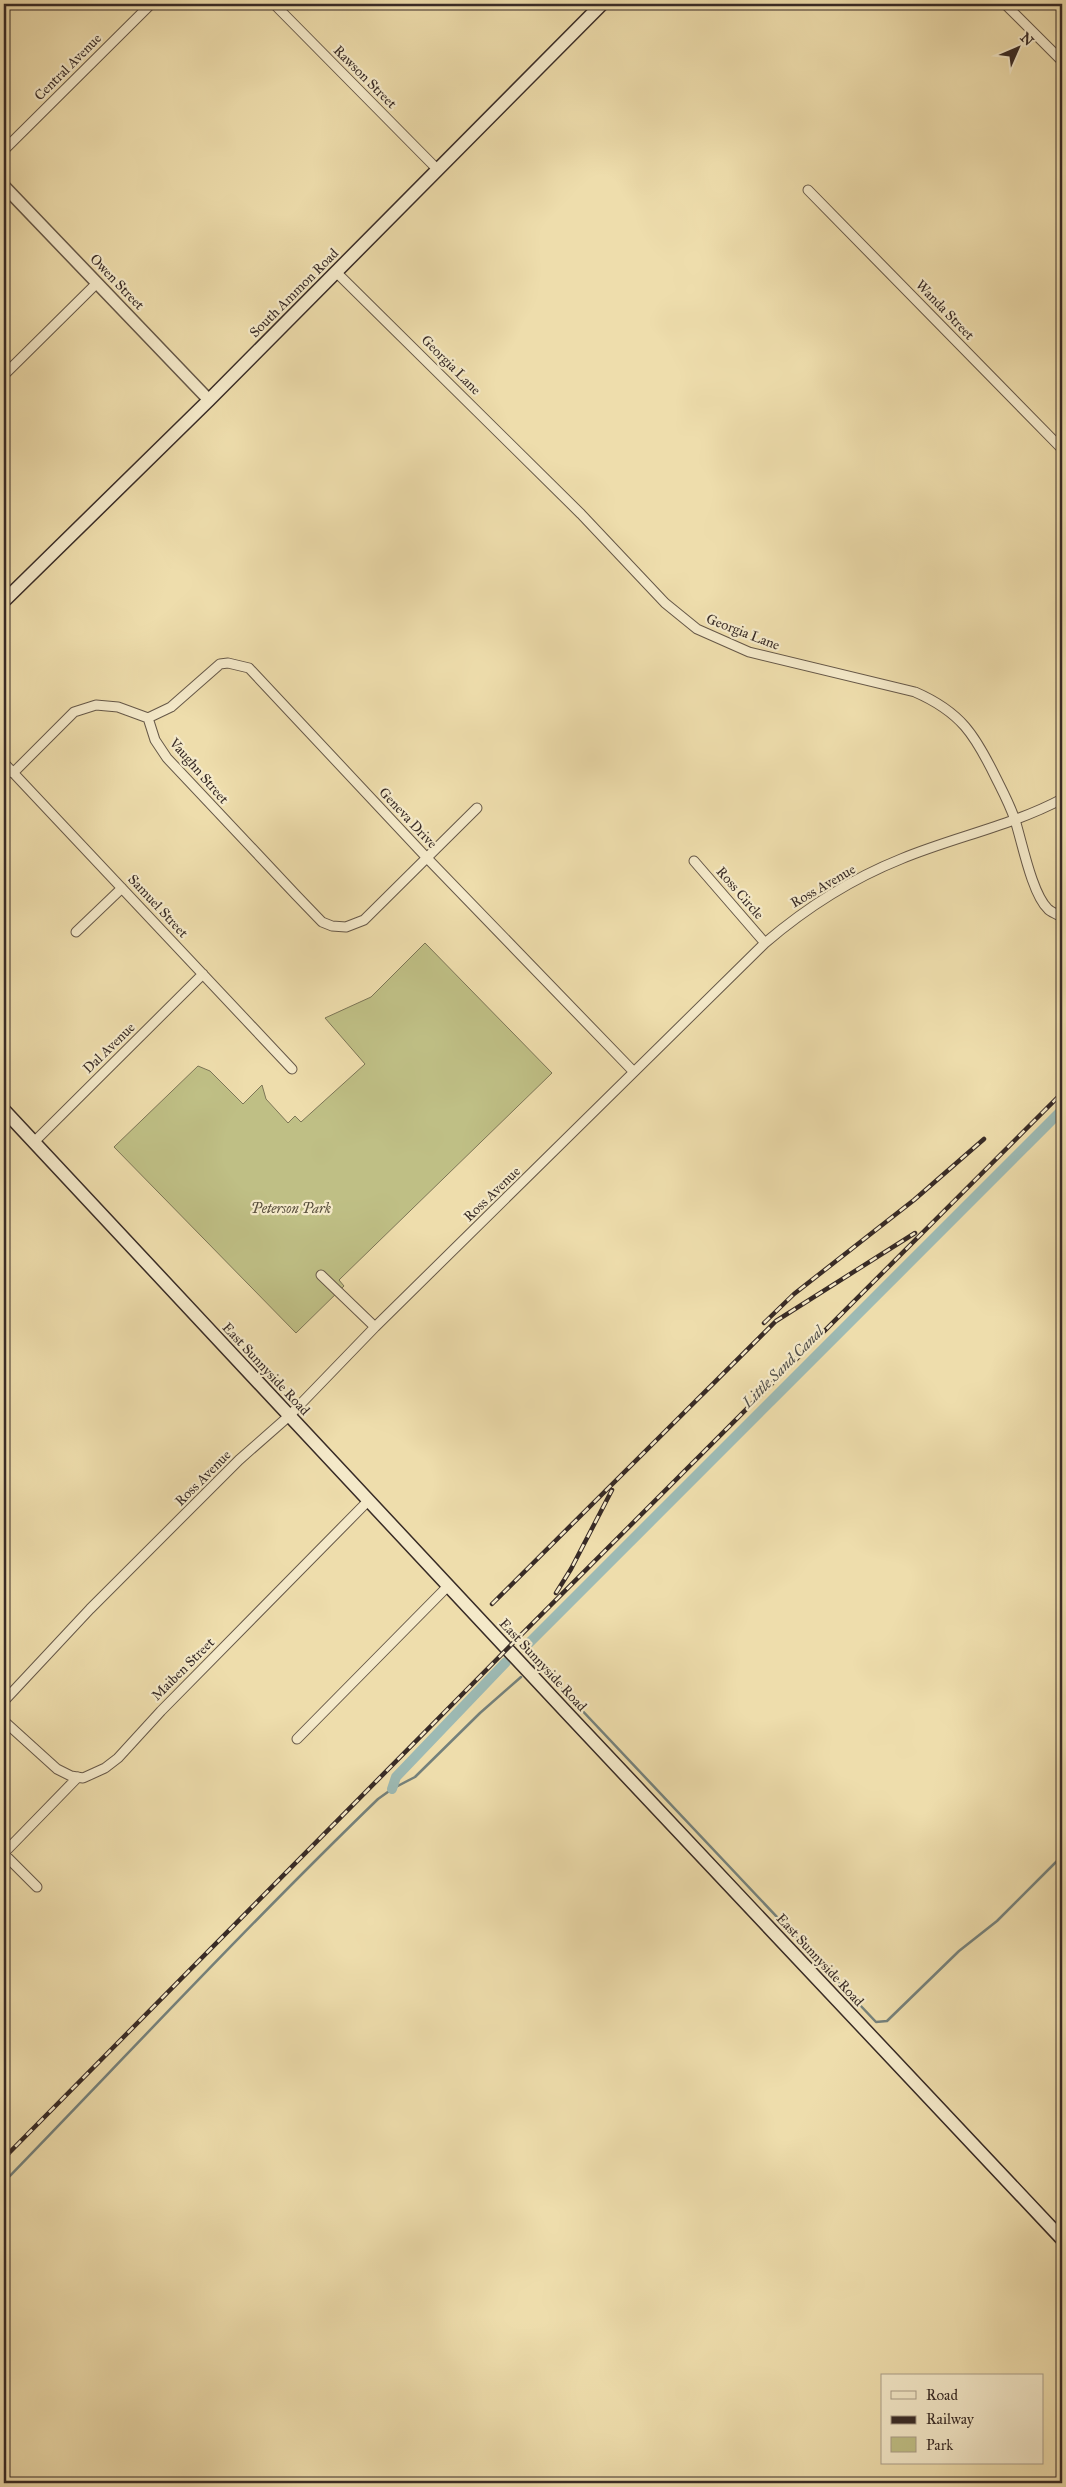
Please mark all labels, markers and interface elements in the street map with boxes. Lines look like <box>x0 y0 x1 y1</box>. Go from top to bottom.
north arrow <box>994 22 1044 72</box>
text: N <box>1017 29 1037 49</box>
street label: Central Avenue <box>31 30 105 104</box>
street label: Rawson Street <box>330 42 400 112</box>
street label: South Ammon Road <box>246 245 342 341</box>
street label: Owen Street <box>86 251 148 313</box>
street label: Wanda Street <box>912 276 978 344</box>
street label: Georgia Lane <box>418 332 484 398</box>
street label: Georgia Lane <box>704 610 782 654</box>
street label: Vaughn Street <box>165 734 232 807</box>
street label: Geneva Drive <box>375 784 441 852</box>
street label: Ross Avenue <box>788 861 859 911</box>
street label: Ross Circle <box>713 863 768 923</box>
street label: Samuel Street <box>124 871 192 941</box>
street label: Dal Avenue <box>79 1019 139 1077</box>
street label: Ross Avenue <box>460 1163 524 1225</box>
park label: Peterson Park <box>251 1200 332 1217</box>
street label: East Sunnyside Road <box>219 1319 313 1419</box>
water label: Little Sand Canal <box>738 1321 829 1412</box>
street label: Ross Avenue <box>171 1446 235 1510</box>
street label: East Sunnyside Road <box>496 1615 590 1715</box>
street label: Maiben Street <box>148 1634 218 1704</box>
street label: East Sunnyside Road <box>773 1910 867 2010</box>
legend <box>881 2374 1044 2464</box>
text: Road <box>926 2386 958 2404</box>
text: Railway <box>926 2410 975 2428</box>
text: Park <box>926 2436 953 2454</box>

